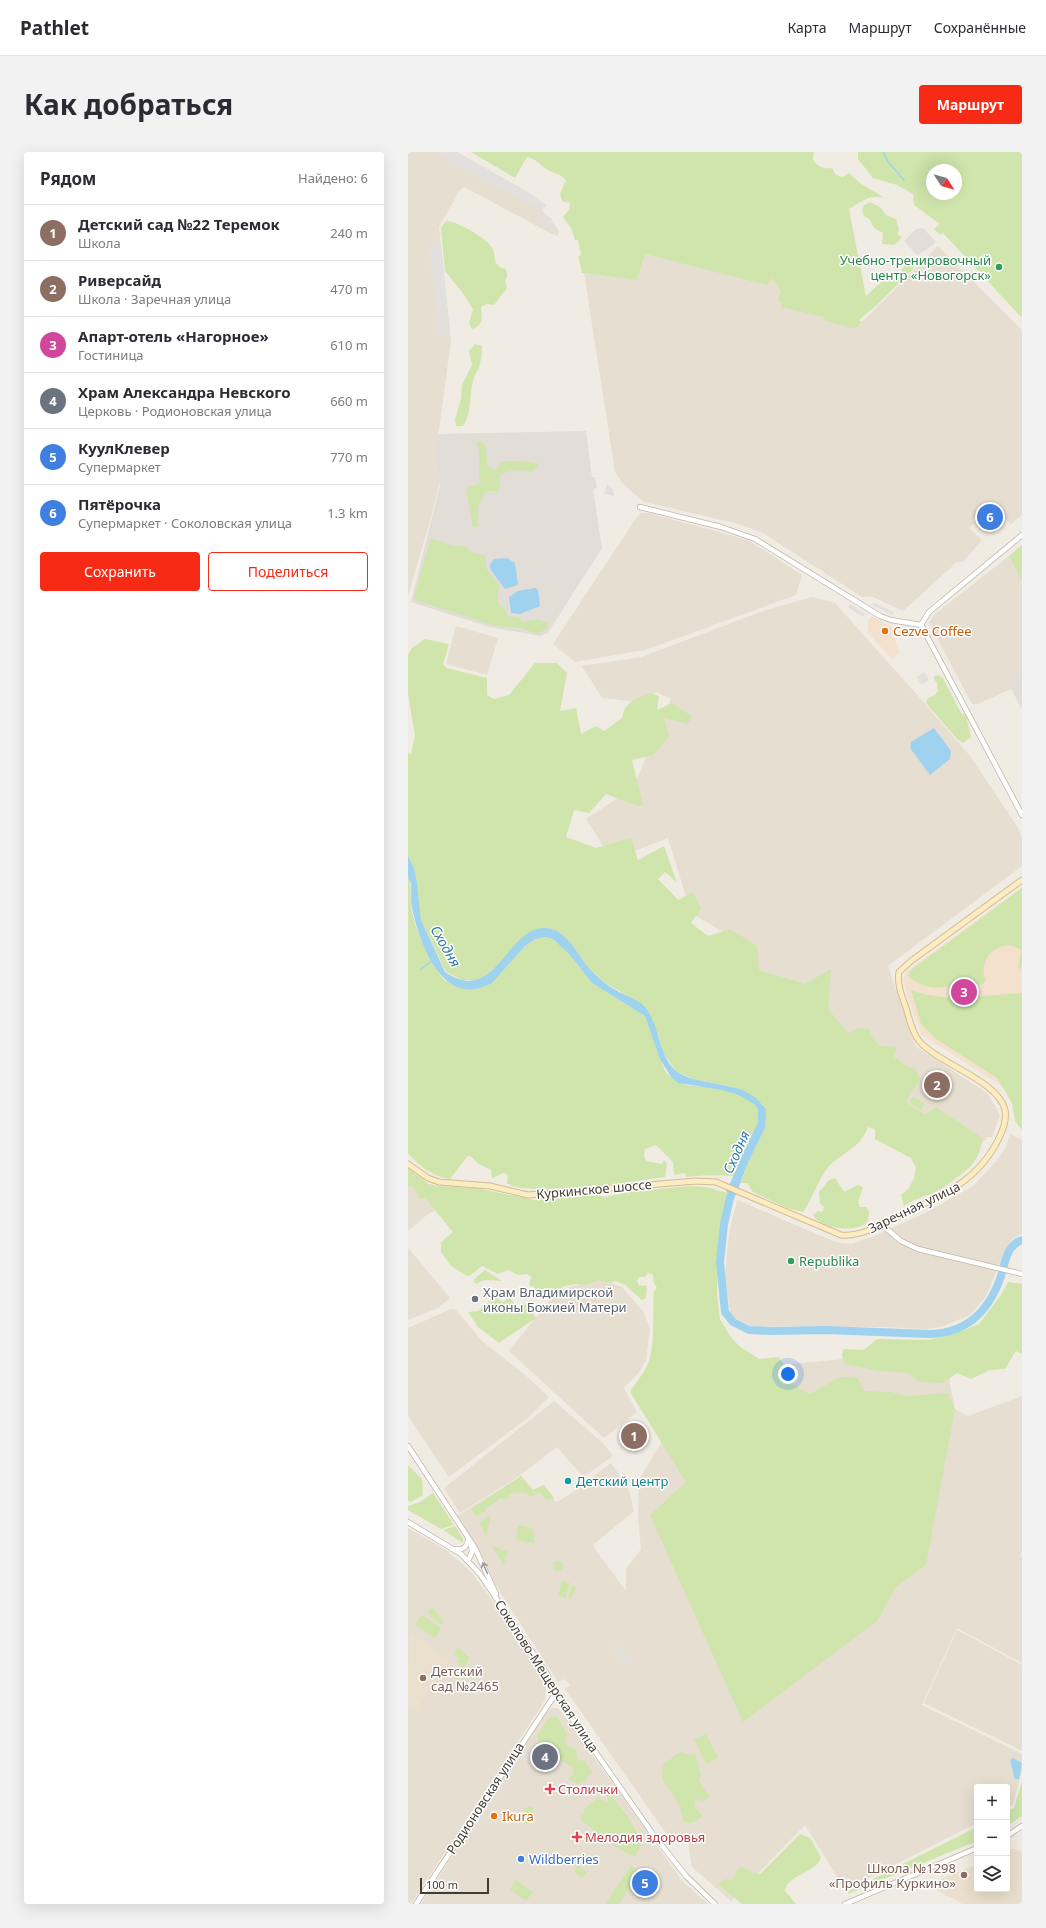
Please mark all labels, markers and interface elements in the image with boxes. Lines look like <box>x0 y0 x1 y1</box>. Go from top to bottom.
text: Pathlet <box>20 15 89 41</box>
text: Карта <box>787 18 826 37</box>
text: Маршрут <box>848 18 912 37</box>
text: Сохранённые <box>934 18 1026 37</box>
text: Как добраться <box>24 85 233 123</box>
button: Маршрут <box>919 85 1022 124</box>
north arrow <box>926 164 962 200</box>
text: Рядом <box>40 167 96 190</box>
text: Найдено: 6 <box>298 169 368 187</box>
text: Детский сад №22 Теремок <box>78 214 280 234</box>
text: 1 <box>49 224 57 242</box>
text: 240 m <box>330 224 368 242</box>
text: Школа <box>78 234 121 252</box>
place label: Учебно-тренировочный центр «Новогорск» <box>840 251 991 284</box>
marker: Учебно-тренировочный центр «Новогорск» <box>994 262 1004 272</box>
text: Риверсайд <box>78 270 161 290</box>
text: 2 <box>49 280 57 298</box>
text: 470 m <box>330 280 368 298</box>
text: Школа · Заречная улица <box>78 290 231 308</box>
text: Апарт-отель «Нагорное» <box>78 326 269 346</box>
text: 3 <box>49 336 57 354</box>
text: 610 m <box>330 336 368 354</box>
text: Гостиница <box>78 346 144 364</box>
text: Храм Александра Невского <box>78 382 291 402</box>
text: 4 <box>49 392 57 410</box>
text: 660 m <box>330 392 368 410</box>
text: Церковь · Родионовская улица <box>78 402 272 420</box>
text: КуулКлевер <box>78 438 170 458</box>
text: 5 <box>49 448 57 466</box>
text: 770 m <box>330 448 368 466</box>
text: Супермаркет <box>78 458 161 476</box>
text: Пятёрочка <box>78 494 161 514</box>
pin: 6 <box>977 502 1003 532</box>
text: 6 <box>49 504 57 522</box>
text: 1.3 km <box>327 504 368 522</box>
text: Супермаркет · Соколовская улица <box>78 514 292 532</box>
button: Сохранить <box>40 552 200 591</box>
button: Поделиться <box>208 552 368 591</box>
place label: Cezve Coffee <box>893 622 972 640</box>
marker: Cezve Coffee <box>880 626 890 636</box>
water label: Сходня <box>427 922 465 970</box>
pin: 3 <box>951 977 977 1007</box>
pin: 2 <box>924 1070 950 1100</box>
water label: Сходня <box>718 1128 754 1176</box>
street label: Куркинское шоссе <box>536 1175 652 1203</box>
street label: Заречная улица <box>865 1177 963 1237</box>
place label: Republika <box>799 1252 859 1270</box>
marker: Republika <box>786 1256 796 1266</box>
place label: Храм Владимирской иконы Божией Матери <box>483 1283 627 1316</box>
marker: Храм Владимирской иконы Божией Матери <box>470 1294 480 1304</box>
your location <box>778 1364 798 1384</box>
pin: 1 <box>621 1421 647 1451</box>
place label: Детский центр <box>576 1472 668 1490</box>
marker: Детский центр <box>563 1476 573 1486</box>
one-way arrow <box>481 1563 488 1575</box>
street label: Соколово-Мещерская улица <box>491 1596 603 1756</box>
place label: Детский сад №2465 <box>431 1662 499 1695</box>
marker: Детский сад №2465 <box>418 1673 428 1683</box>
street label: Родионовская улица <box>442 1739 528 1857</box>
pin: 4 <box>532 1742 558 1772</box>
place label: Столички <box>558 1780 618 1798</box>
marker: Столички <box>545 1784 555 1794</box>
map controls <box>974 1784 1010 1892</box>
button: + <box>974 1784 1010 1820</box>
place label: Ikura <box>502 1807 534 1825</box>
marker: Ikura <box>489 1811 499 1821</box>
button: − <box>974 1820 1010 1856</box>
place label: Мелодия здоровья <box>585 1828 705 1846</box>
marker: Мелодия здоровья <box>572 1832 582 1842</box>
place label: Wildberries <box>529 1850 599 1868</box>
marker: Wildberries <box>516 1854 526 1864</box>
button: layers <box>974 1856 1010 1892</box>
place label: Школа №1298 «Профиль Куркино» <box>829 1859 956 1892</box>
pin: 5 <box>632 1868 658 1898</box>
marker: Школа №1298 «Профиль Куркино» <box>959 1870 969 1880</box>
scale bar <box>420 1876 489 1895</box>
text: 100 m <box>426 1877 458 1892</box>

